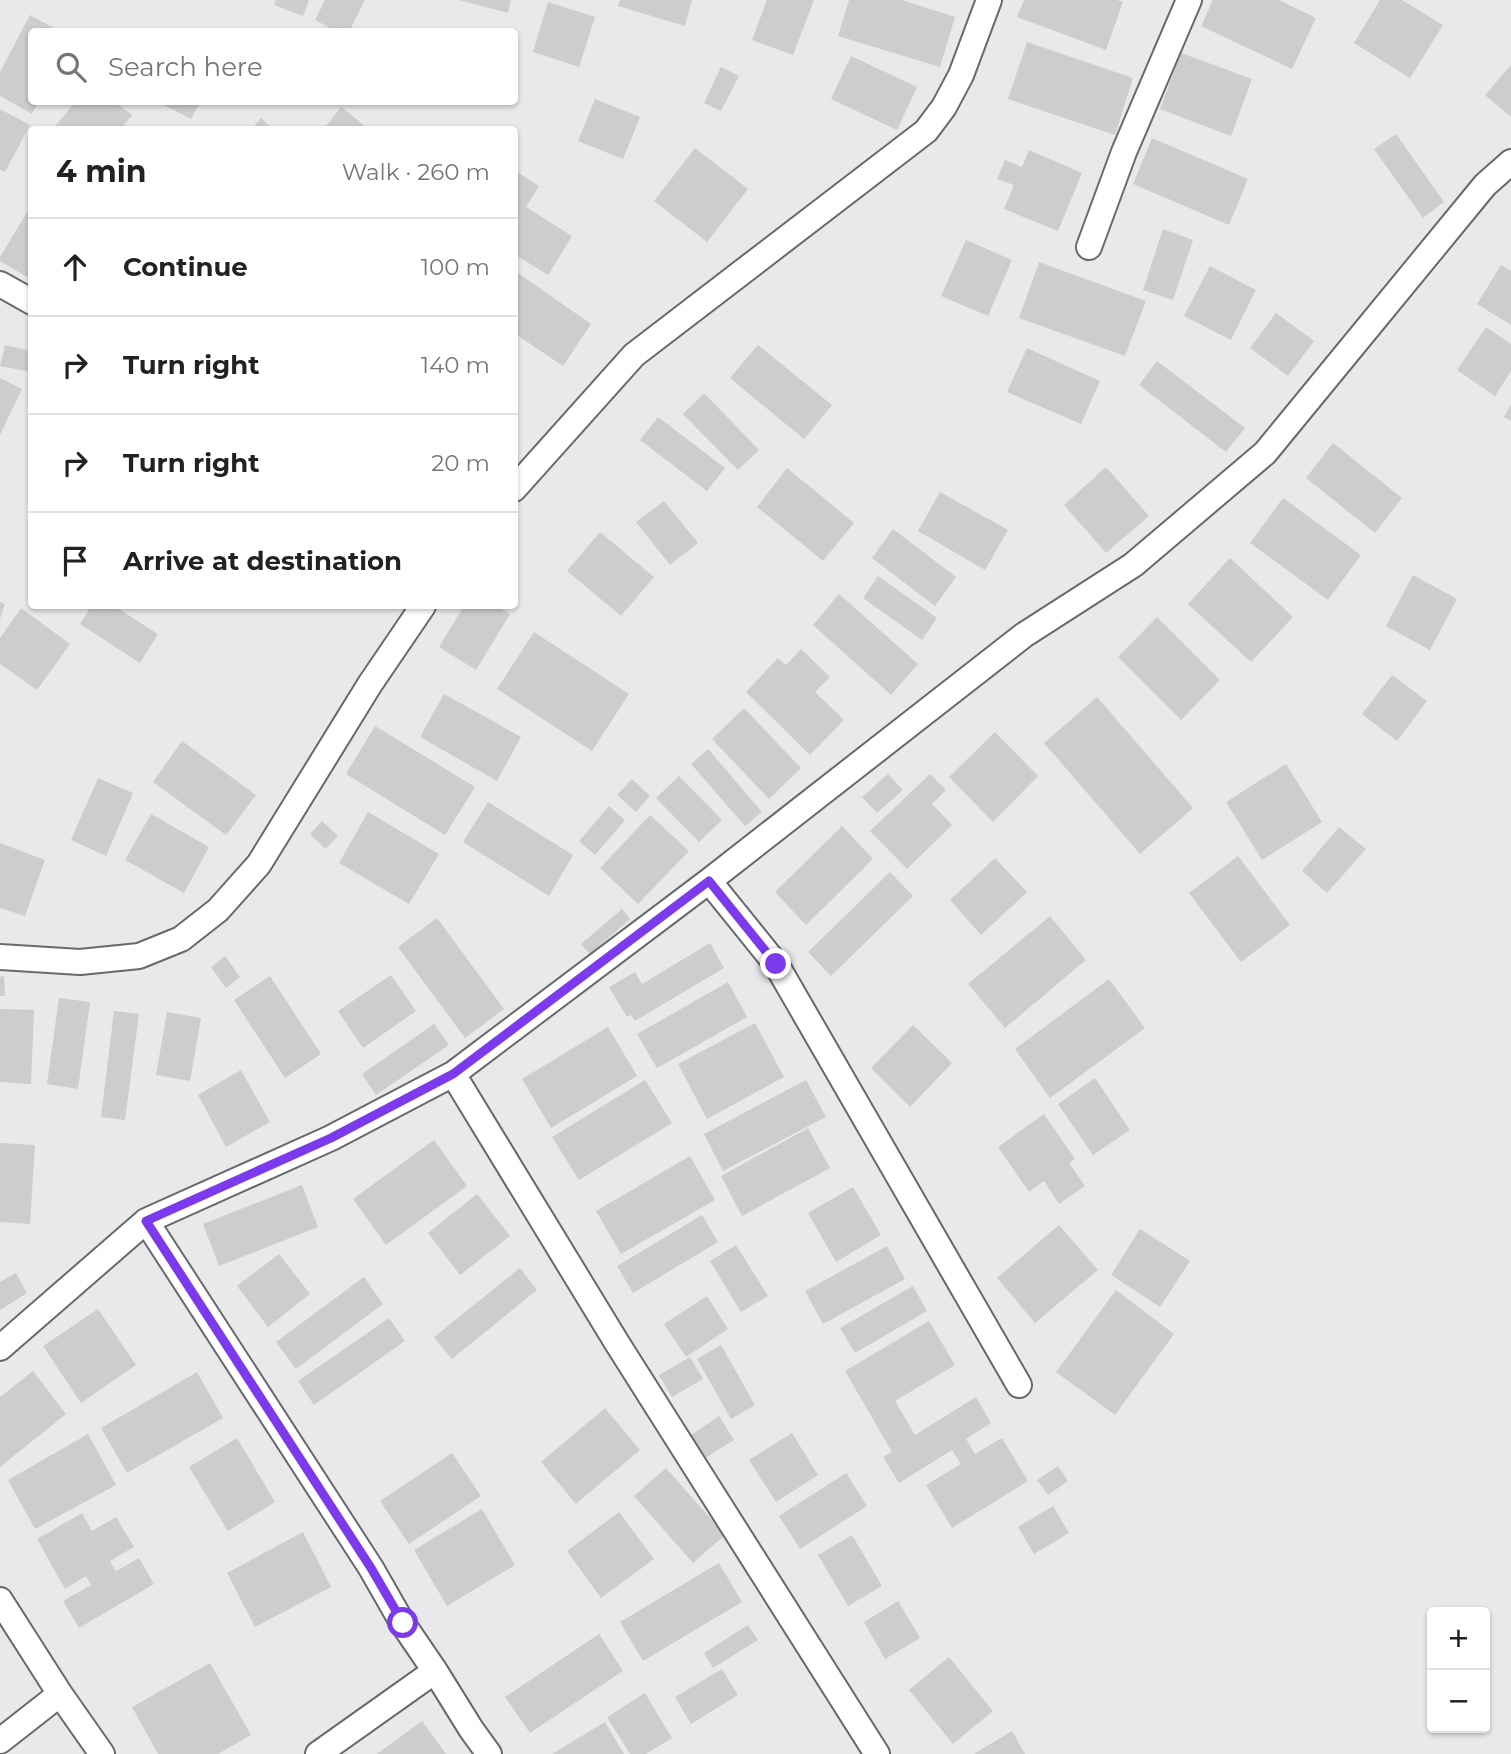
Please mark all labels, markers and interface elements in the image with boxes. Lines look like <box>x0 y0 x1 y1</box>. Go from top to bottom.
search box <box>28 28 518 105</box>
icon: search <box>52 48 90 86</box>
text: Search here <box>108 51 263 83</box>
text: 4 min <box>56 153 146 190</box>
text: Walk · 260 m <box>342 158 490 186</box>
icon: ahead <box>56 248 94 286</box>
text: Continue <box>123 251 248 283</box>
text: 100 m <box>421 253 490 281</box>
icon: right <box>56 346 94 384</box>
text: Turn right <box>123 349 259 381</box>
text: 140 m <box>421 351 490 379</box>
icon: right <box>56 444 94 482</box>
text: Turn right <box>123 447 259 479</box>
text: 20 m <box>431 449 490 477</box>
icon: arrive <box>56 542 94 580</box>
text: Arrive at destination <box>123 545 402 577</box>
route end <box>760 948 791 979</box>
route start <box>387 1607 418 1638</box>
map controls <box>1427 1607 1490 1733</box>
button: + <box>1427 1607 1490 1670</box>
button: − <box>1427 1670 1490 1733</box>

